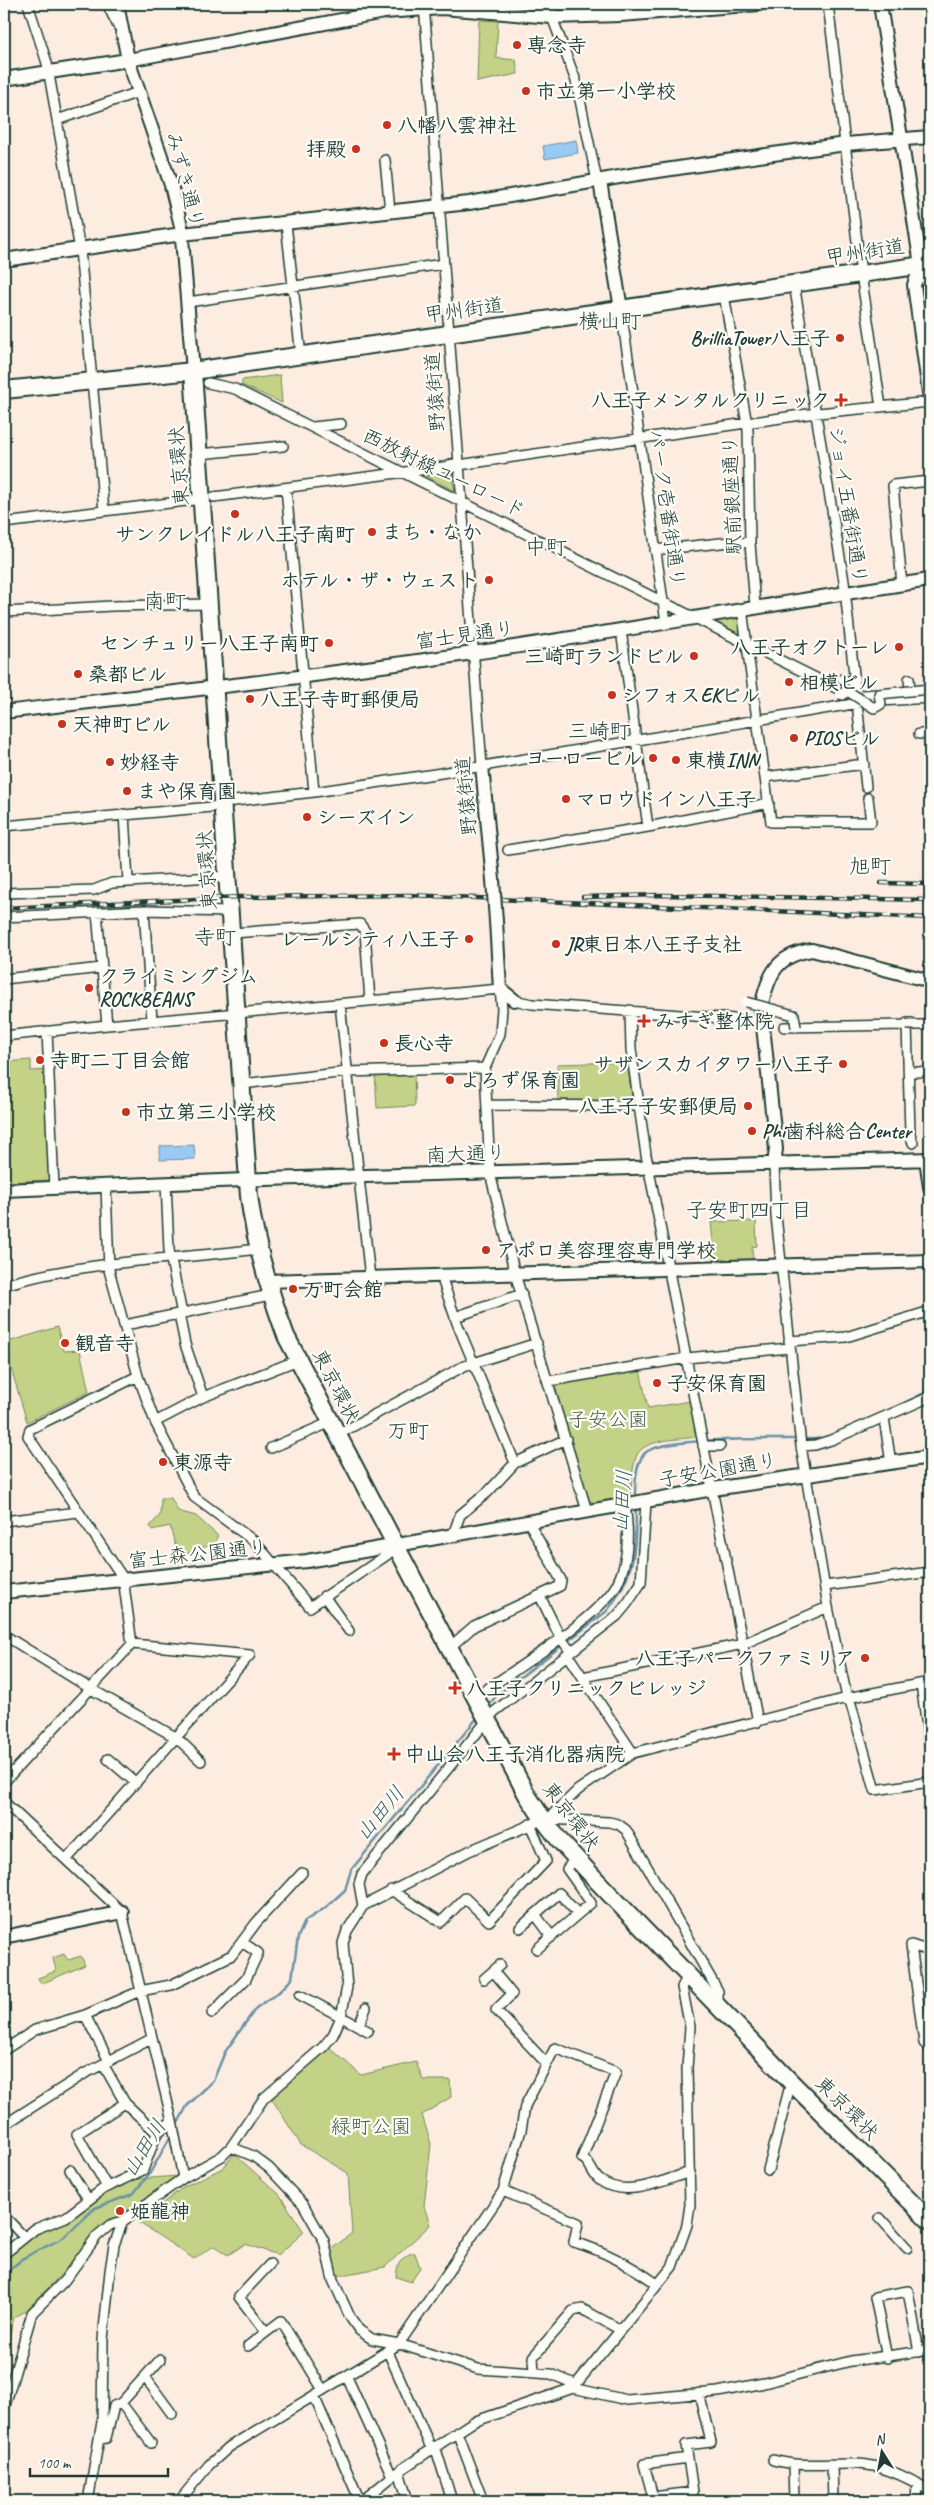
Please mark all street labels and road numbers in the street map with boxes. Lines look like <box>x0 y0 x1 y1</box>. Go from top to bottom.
street label: みずき通り <box>160 129 210 231</box>
street label: 甲州街道 <box>824 233 906 271</box>
street label: 甲州街道 <box>423 292 505 328</box>
street label: 野猿街道 <box>420 351 450 433</box>
street label: 西放射線ユーロード <box>358 423 530 523</box>
street label: ジョイ五番街通り <box>823 424 873 586</box>
street label: 東京環状 <box>164 425 194 507</box>
street label: パーク壱番街通り <box>643 427 691 589</box>
street label: 駅前銀座通り <box>717 435 747 555</box>
street label: 富士見通り <box>414 616 516 654</box>
street label: 野猿街道 <box>450 755 482 837</box>
street label: 東京環状 <box>192 829 222 911</box>
street label: 南大通り <box>426 1140 506 1168</box>
street label: 東京環状 <box>307 1345 365 1427</box>
street label: 子安公園通り <box>657 1447 779 1493</box>
street label: 富士森公園通り <box>127 1534 269 1574</box>
street label: 東京環状 <box>537 1777 605 1855</box>
street label: 東京環状 <box>810 2071 884 2145</box>

